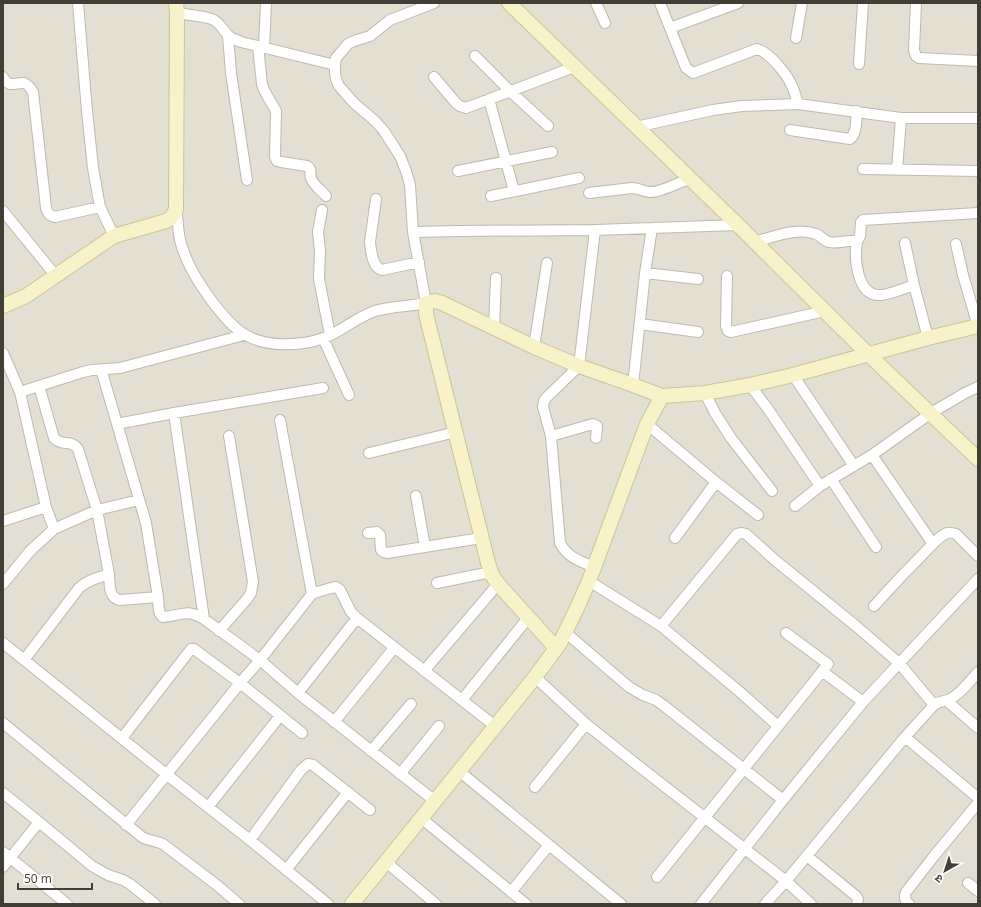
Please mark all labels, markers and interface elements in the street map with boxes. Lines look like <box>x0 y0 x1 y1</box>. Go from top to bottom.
north arrow <box>925 851 965 891</box>
scale bar <box>18 865 92 891</box>
text: 50 m <box>24 870 52 887</box>
text: उ <box>931 871 946 887</box>

